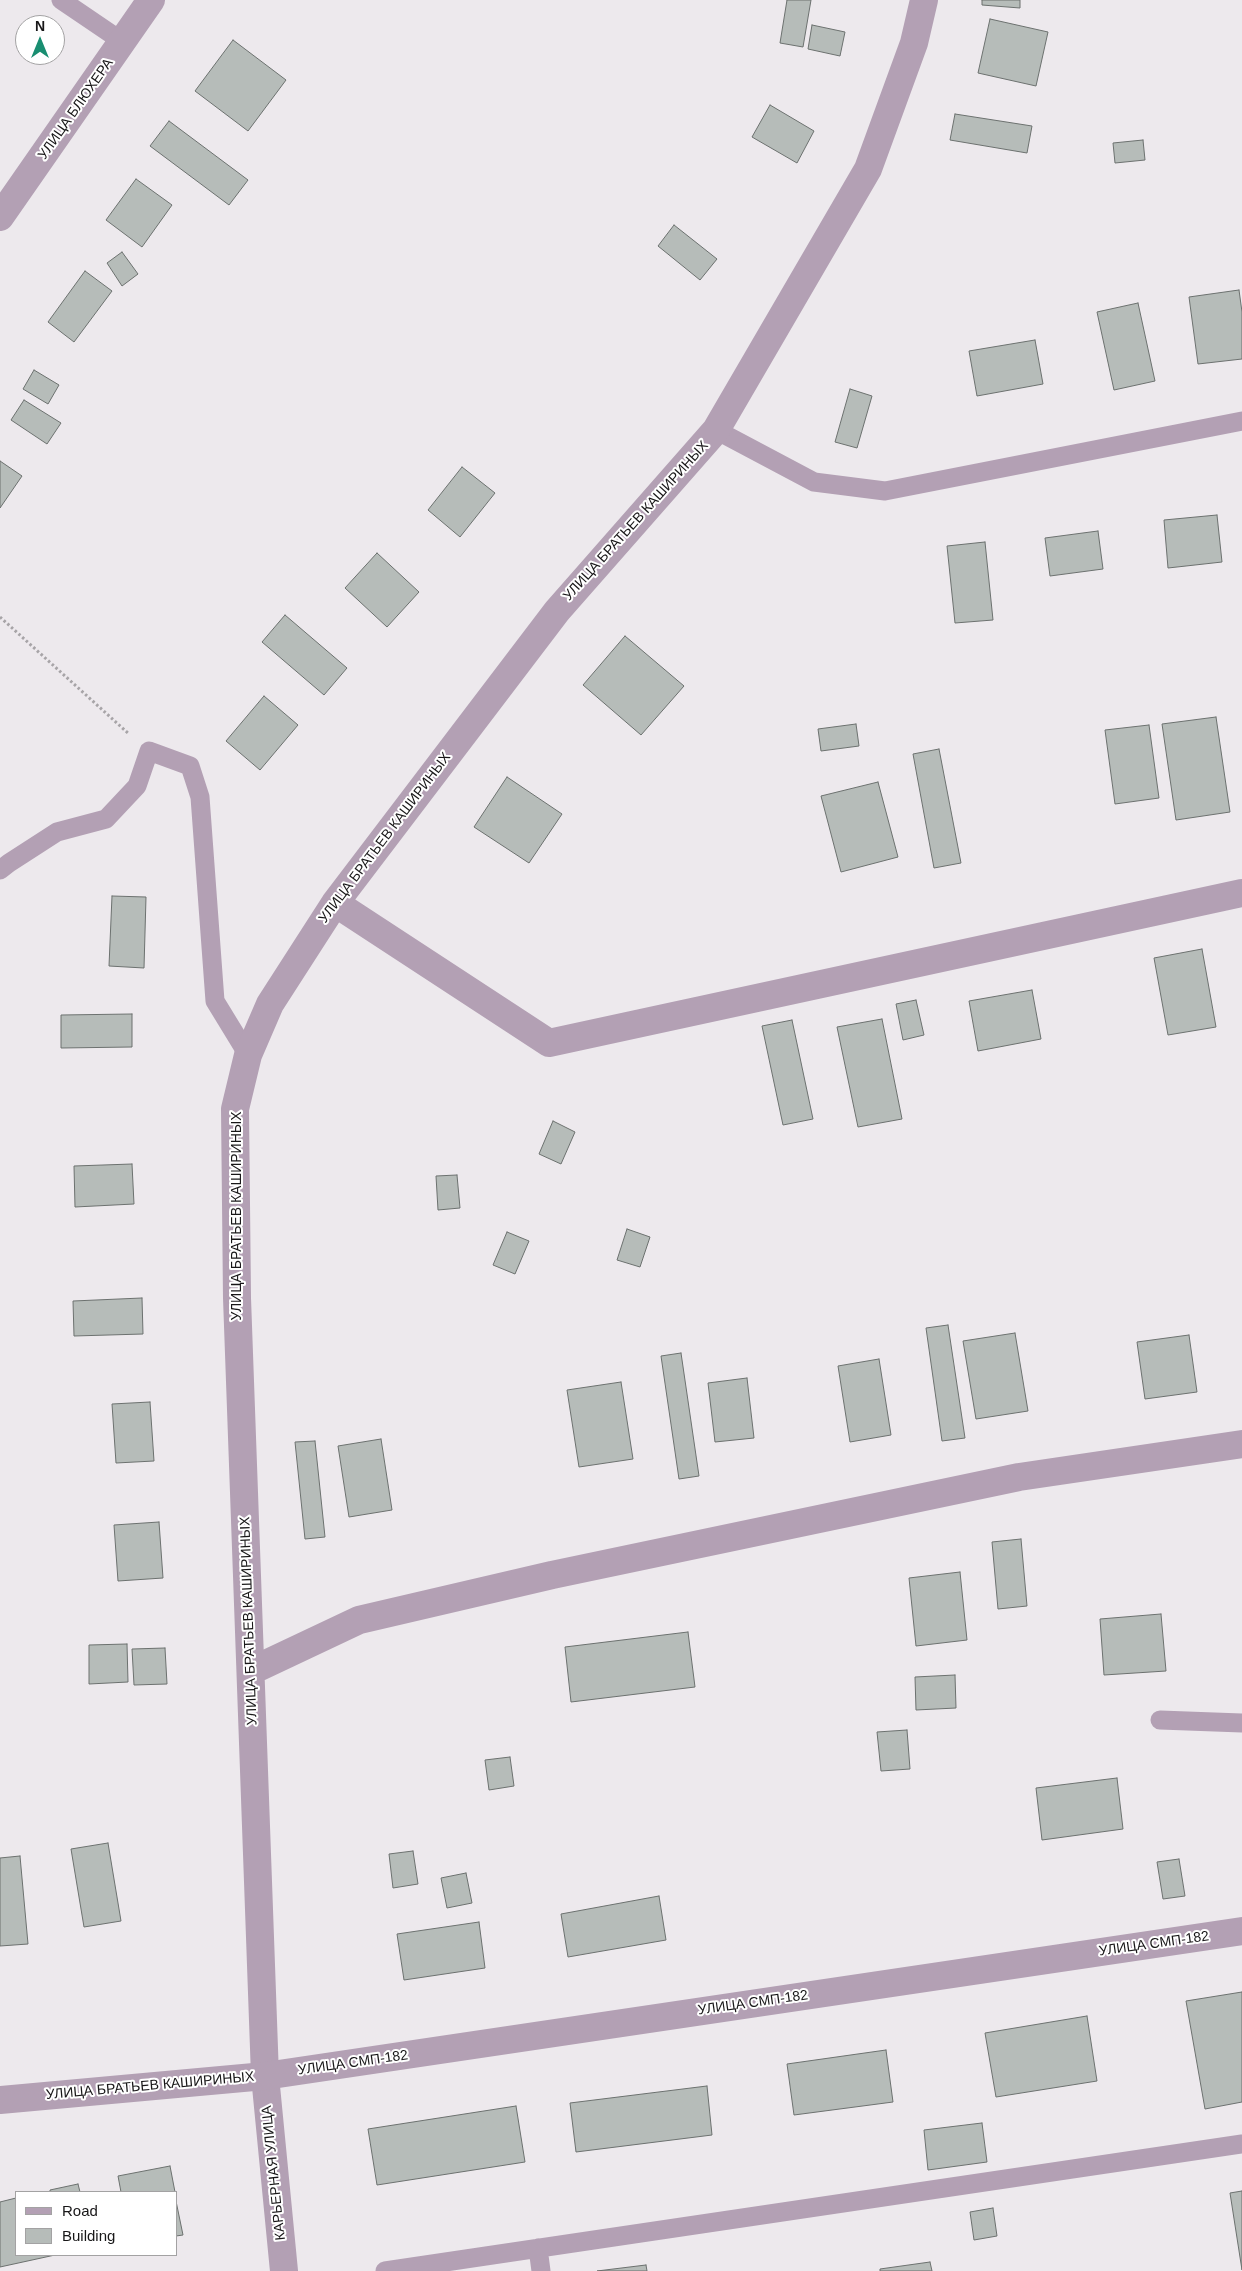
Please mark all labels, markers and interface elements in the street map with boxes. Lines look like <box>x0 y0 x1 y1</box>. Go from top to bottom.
north arrow <box>15 15 65 65</box>
text: N <box>35 18 45 34</box>
street label: УЛИЦА БЛЮХЕРА <box>35 55 117 163</box>
street label: УЛИЦА БРАТЬЕВ КАШИРИНЫХ <box>560 438 712 604</box>
street label: УЛИЦА БРАТЬЕВ КАШИРИНЫХ <box>315 749 455 927</box>
street label: УЛИЦА БРАТЬЕВ КАШИРИНЫХ <box>229 1111 245 1321</box>
street label: УЛИЦА БРАТЬЕВ КАШИРИНЫХ <box>237 1516 261 1726</box>
street label: УЛИЦА СМП-182 <box>1098 1928 1210 1960</box>
street label: УЛИЦА СМП-182 <box>697 1987 809 2019</box>
street label: УЛИЦА СМП-182 <box>297 2047 409 2079</box>
street label: УЛИЦА БРАТЬЕВ КАШИРИНЫХ <box>45 2069 255 2103</box>
street label: КАРЬЕРНАЯ УЛИЦА <box>259 2105 289 2241</box>
legend <box>15 2191 178 2256</box>
text: Road <box>62 2202 98 2219</box>
text: Building <box>62 2227 115 2244</box>

